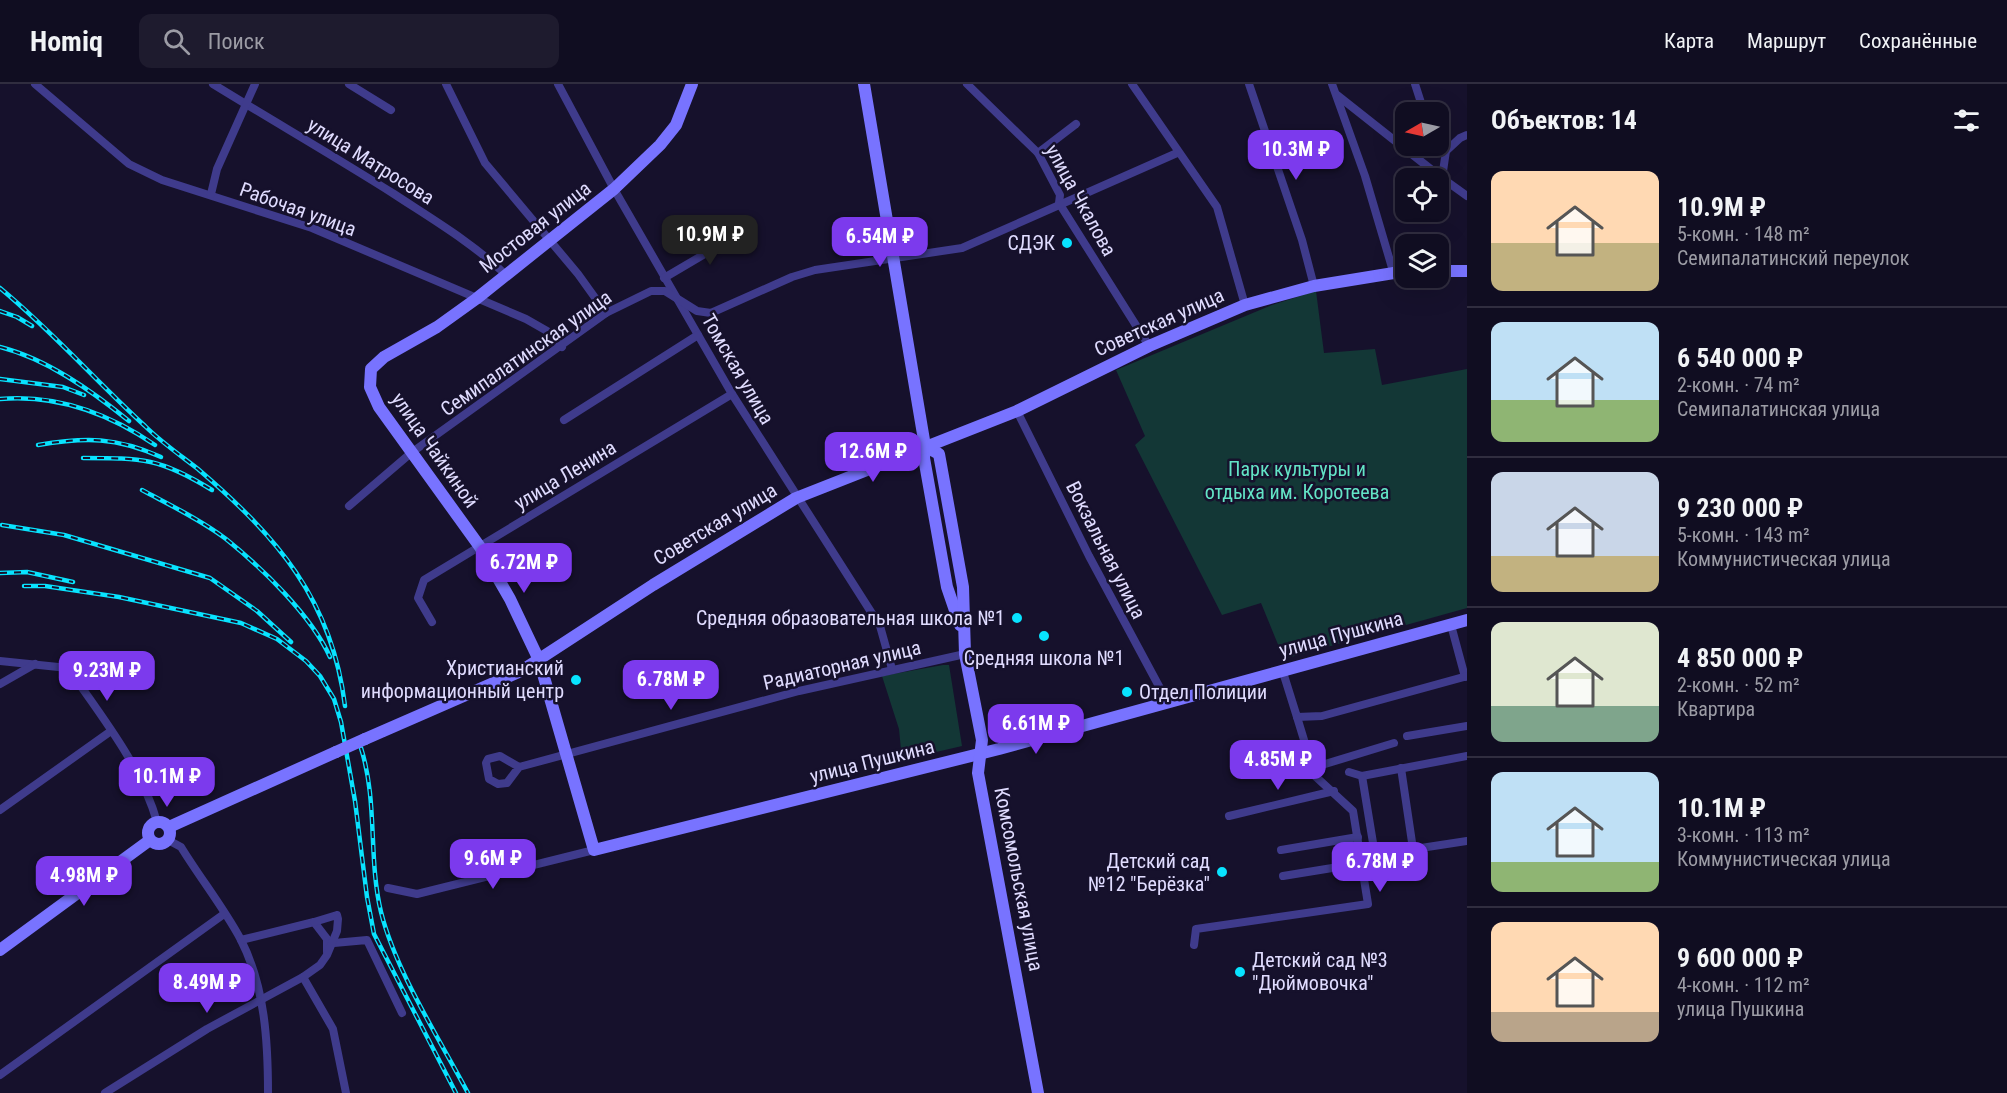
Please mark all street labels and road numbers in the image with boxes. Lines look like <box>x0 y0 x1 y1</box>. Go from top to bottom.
street label: улица Матросова <box>303 112 439 210</box>
street label: улица Чкалова <box>1040 140 1122 260</box>
street label: Мостовая улица <box>475 176 595 278</box>
street label: Рабочая улица <box>237 177 359 241</box>
street label: Советская улица <box>1090 283 1228 361</box>
street label: Семипалатинская улица <box>436 285 616 421</box>
street label: Томская улица <box>697 310 779 428</box>
street label: улица Чайкиной <box>386 388 484 512</box>
street label: улица Ленина <box>510 435 620 515</box>
street label: Вокзальная улица <box>1061 477 1151 623</box>
street label: Советская улица <box>649 478 781 570</box>
street label: улица Пушкина <box>1276 606 1406 662</box>
street label: Радиаторная улица <box>761 635 923 695</box>
street label: улица Пушкина <box>807 734 937 788</box>
street label: Комсомольская улица <box>989 785 1049 973</box>

